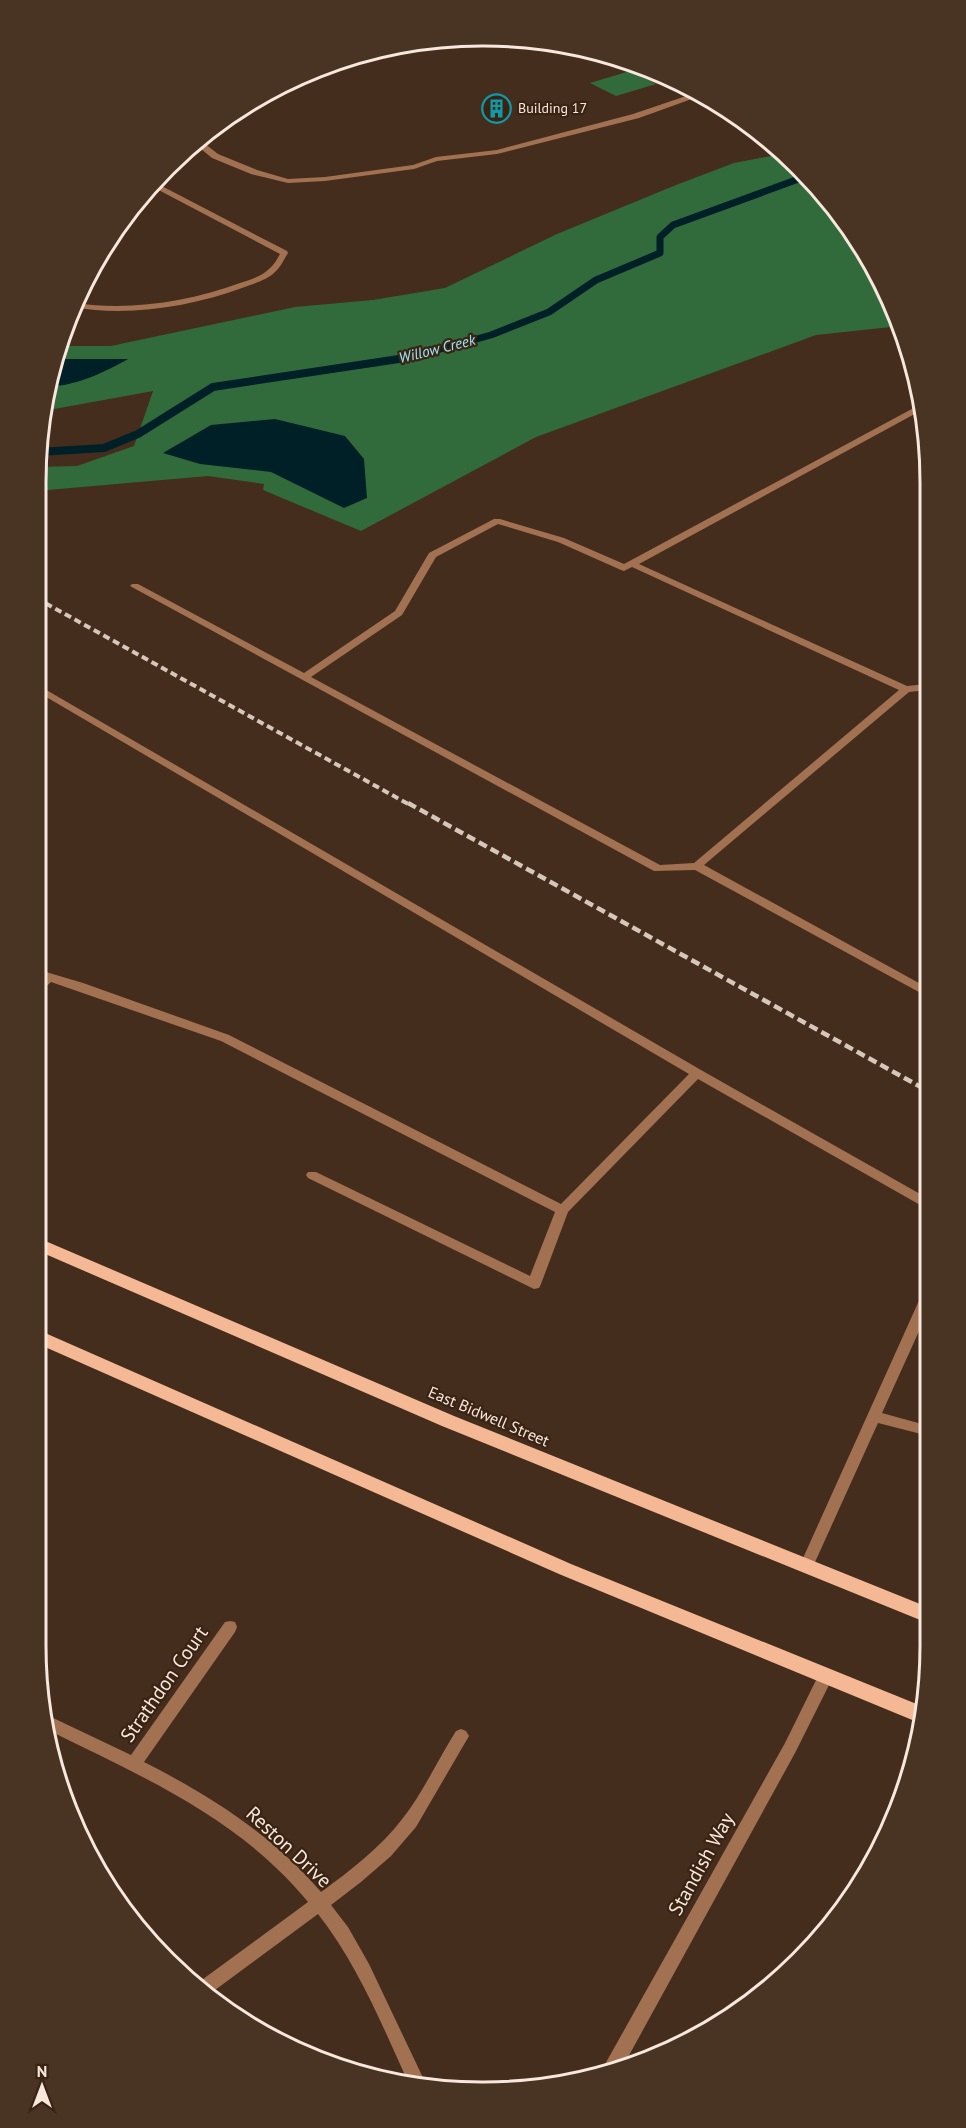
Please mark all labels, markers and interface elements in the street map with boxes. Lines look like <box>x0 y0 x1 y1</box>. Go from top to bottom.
building icon: Building 17 <box>481 92 513 124</box>
place label: Building 17 <box>518 99 587 117</box>
water label: Willow Creek <box>397 330 478 367</box>
street label: East Bidwell Street <box>426 1382 553 1451</box>
street label: Strathdon Court <box>114 1621 214 1747</box>
street label: Reston Drive <box>241 1801 337 1893</box>
street label: Standish Way <box>662 1807 740 1920</box>
north arrow <box>12 2056 72 2116</box>
text: N <box>37 2061 47 2081</box>

